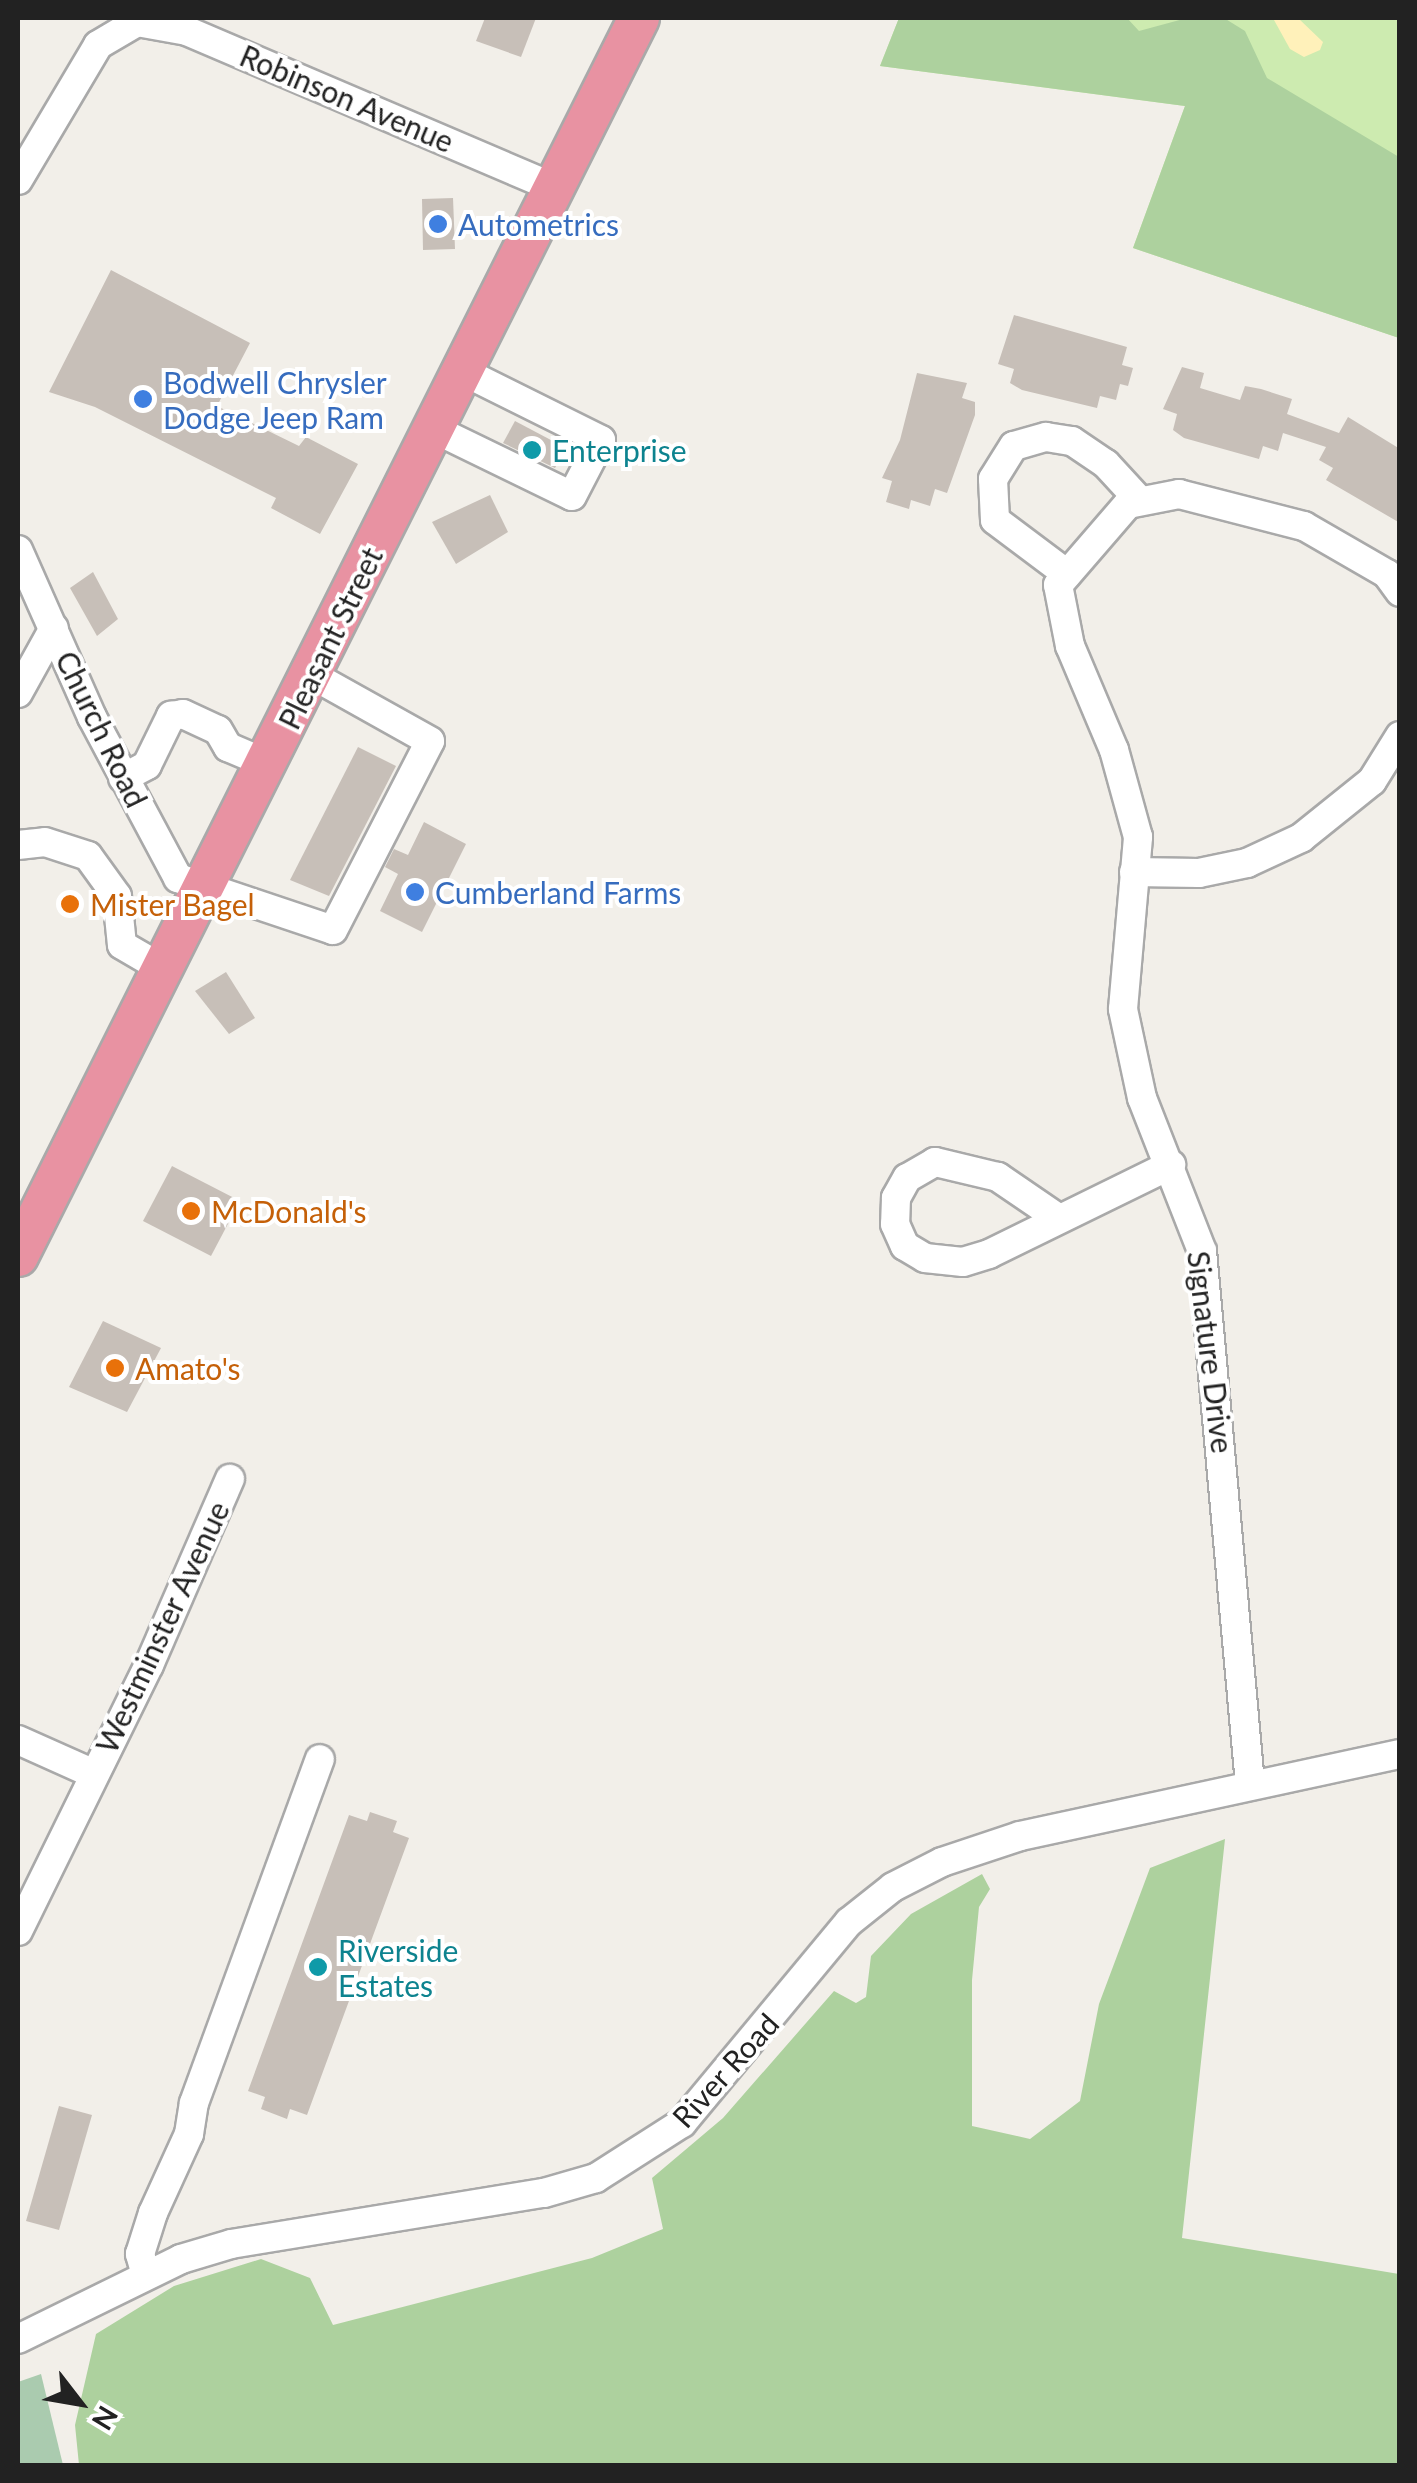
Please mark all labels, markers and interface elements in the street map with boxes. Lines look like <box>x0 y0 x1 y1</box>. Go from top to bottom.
street label: Robinson Avenue <box>234 37 460 159</box>
place label: Autometrics <box>458 206 619 242</box>
marker: Autometrics <box>427 213 449 235</box>
place label: Bodwell Chrysler Dodge Jeep Ram <box>163 364 387 434</box>
marker: Bodwell Chrysler Dodge Jeep Ram <box>132 388 154 410</box>
place label: Enterprise <box>552 432 687 468</box>
marker: Enterprise <box>521 439 543 461</box>
street label: Pleasant Street <box>271 541 389 735</box>
street label: Church Road <box>49 645 155 813</box>
place label: Cumberland Farms <box>435 874 681 910</box>
marker: Cumberland Farms <box>404 881 426 903</box>
place label: Mister Bagel <box>90 886 255 922</box>
marker: Mister Bagel <box>59 893 81 915</box>
place label: McDonald's <box>211 1193 367 1229</box>
marker: McDonald's <box>180 1200 202 1222</box>
street label: Signature Drive <box>1181 1249 1241 1455</box>
place label: Amato's <box>135 1350 241 1386</box>
marker: Amato's <box>104 1357 126 1379</box>
street label: Westminster Avenue <box>88 1495 236 1759</box>
place label: Riverside Estates <box>338 1932 458 2002</box>
marker: Riverside Estates <box>307 1956 329 1978</box>
street label: River Road <box>664 2005 786 2135</box>
north arrow <box>30 2353 130 2453</box>
text: N <box>86 2400 126 2436</box>

